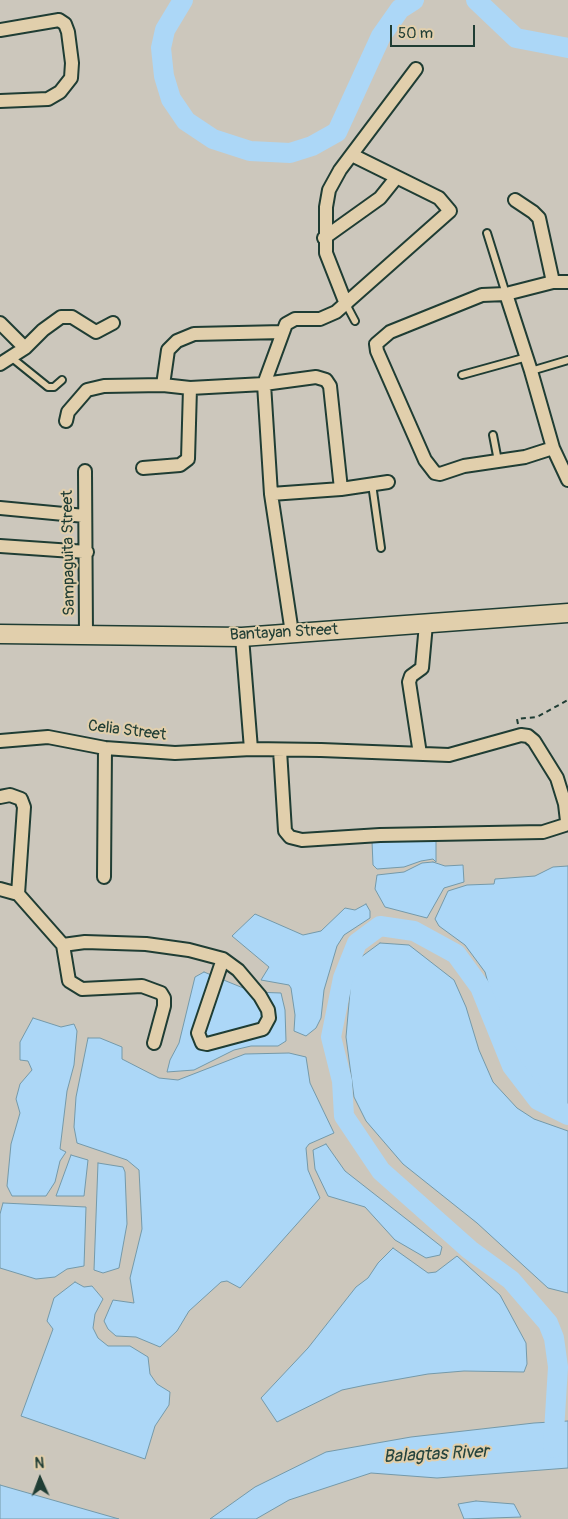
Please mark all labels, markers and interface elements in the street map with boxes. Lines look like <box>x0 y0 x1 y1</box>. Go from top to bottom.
scale bar <box>393 15 478 47</box>
text: 50 m <box>398 24 433 43</box>
street label: Sampaguita Street <box>58 490 80 616</box>
street label: Bantayan Street <box>229 621 339 645</box>
street label: Celia Street <box>87 717 167 745</box>
water label: Balagtas River <box>383 1441 489 1469</box>
north arrow <box>15 1454 65 1504</box>
text: N <box>34 1455 44 1472</box>

